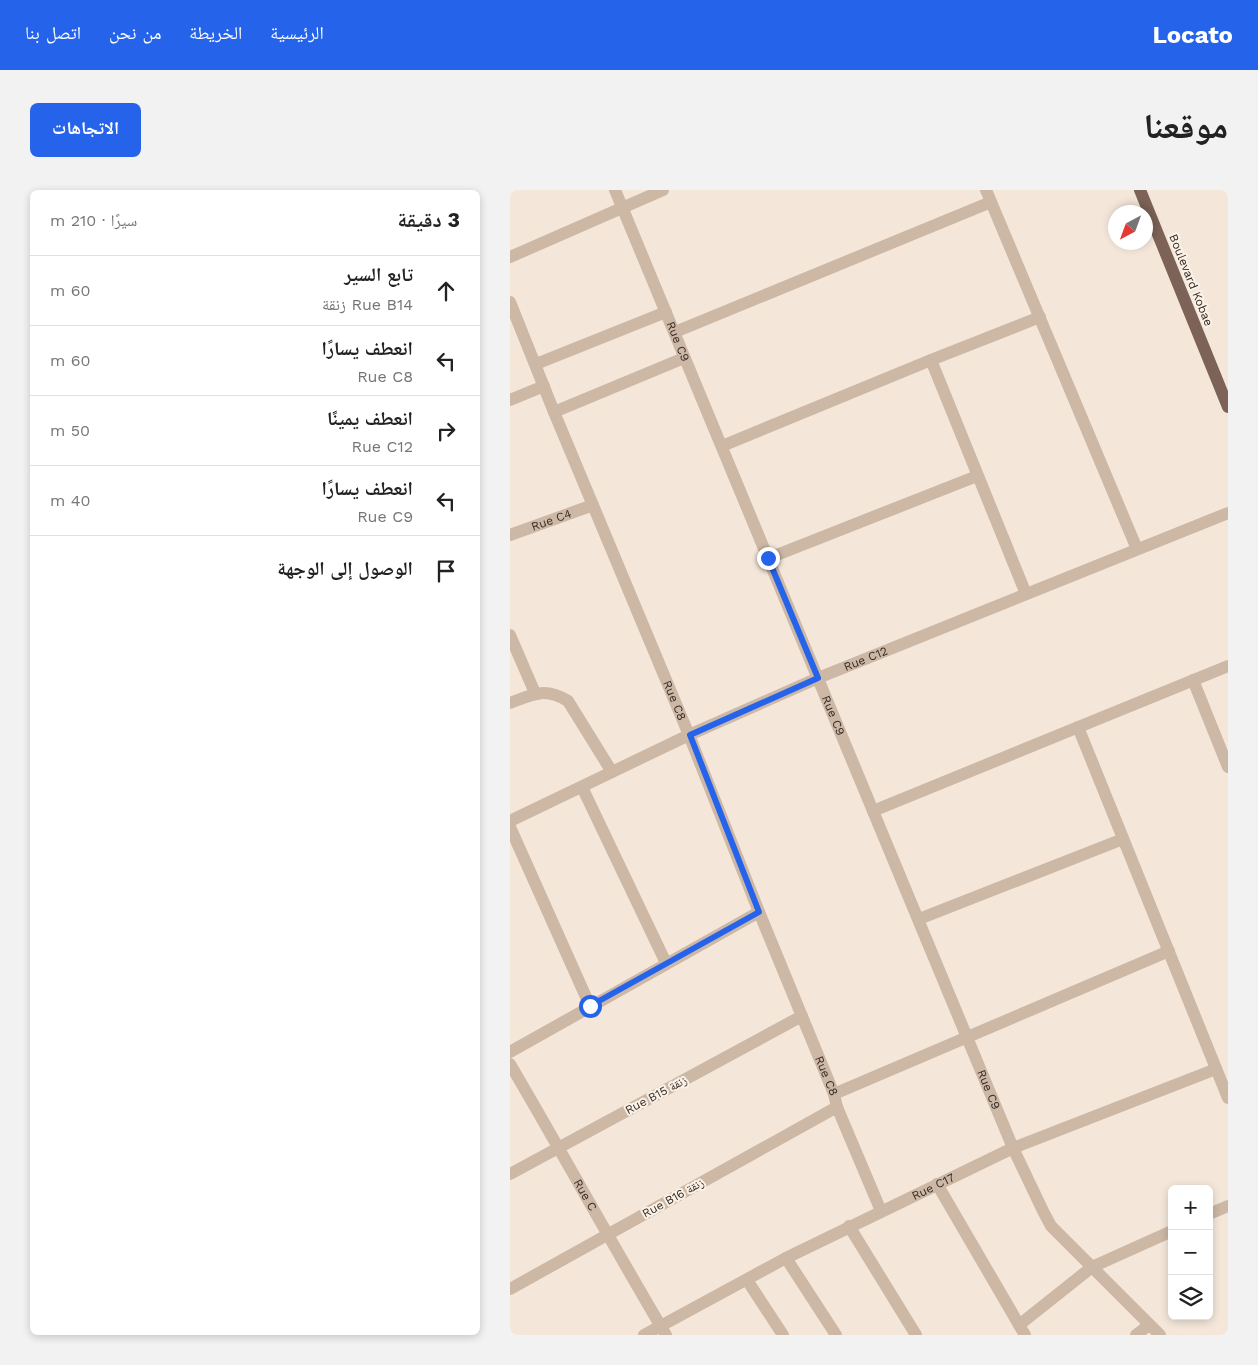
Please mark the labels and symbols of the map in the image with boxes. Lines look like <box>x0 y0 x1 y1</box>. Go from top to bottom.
north arrow <box>1108 205 1153 250</box>
street label: Boulevard Kobae <box>1166 232 1216 328</box>
street label: Rue C9 <box>663 319 692 363</box>
street label: Rue C4 <box>529 506 573 534</box>
route end <box>757 547 780 570</box>
street label: Rue C12 <box>842 644 890 674</box>
street label: Rue C8 <box>660 678 689 722</box>
street label: Rue C9 <box>819 693 848 738</box>
route start <box>579 995 602 1018</box>
street label: Rue C8 <box>812 1054 841 1098</box>
street label: Rue C9 <box>974 1067 1003 1112</box>
street label: Rue B15 زنقة <box>623 1073 690 1117</box>
street label: Rue C17 <box>909 1170 957 1203</box>
street label: Rue B16 زنقة <box>640 1175 707 1221</box>
street label: Rue C <box>571 1176 600 1213</box>

